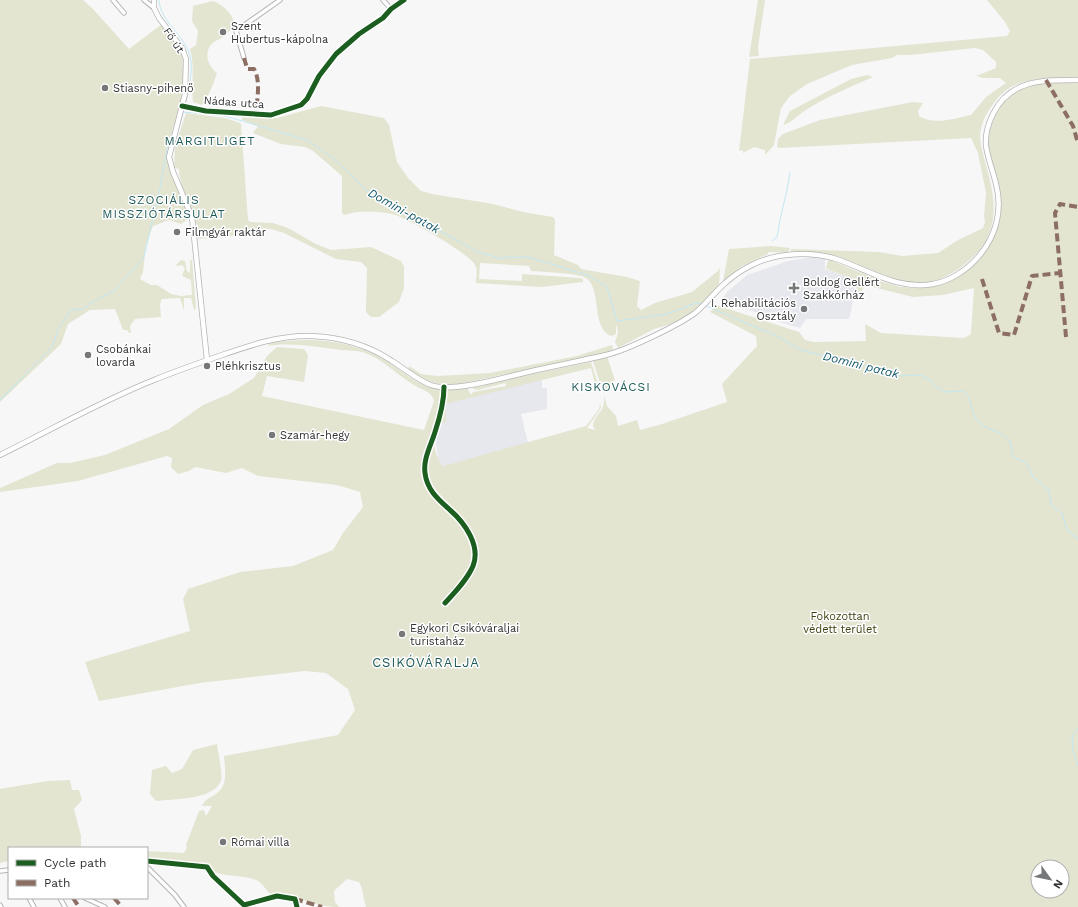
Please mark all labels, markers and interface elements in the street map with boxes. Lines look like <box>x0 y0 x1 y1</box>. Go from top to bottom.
place label: Szent Hubertus-kápolna <box>231 20 328 46</box>
street label: Fő út <box>160 25 187 56</box>
marker: Szent Hubertus-kápolna <box>218 27 228 37</box>
place label: Stiasny-pihenő <box>113 82 194 95</box>
marker: Stiasny-pihenő <box>100 83 110 93</box>
street label: Nádas utca <box>203 94 265 111</box>
district label: MARGITLIGET <box>165 134 255 148</box>
water label: Domini-patak <box>366 186 443 237</box>
district label: SZOCIÁLIS MISSZIÓTÁRSULAT <box>102 193 226 221</box>
place label: Filmgyár raktár <box>185 226 267 239</box>
marker: Filmgyár raktár <box>172 227 182 237</box>
place label: Boldog Gellért Szakkórház <box>803 276 880 302</box>
marker: Boldog Gellért Szakkórház <box>788 282 800 294</box>
place label: I. Rehabilitációs Osztály <box>711 297 796 323</box>
marker: I. Rehabilitációs Osztály <box>799 304 809 314</box>
place label: Csobánkai lovarda <box>96 343 151 369</box>
water label: Domini patak <box>822 349 901 381</box>
marker: Csobánkai lovarda <box>83 350 93 360</box>
place label: Pléhkrisztus <box>215 360 281 373</box>
marker: Pléhkrisztus <box>202 361 212 371</box>
district label: KISKOVÁCSI <box>571 380 651 394</box>
place label: Szamár-hegy <box>280 429 350 442</box>
marker: Szamár-hegy <box>267 430 277 440</box>
park label: Fokozottan védett terület <box>803 610 877 636</box>
place label: Egykori Csikóváraljai turistaház <box>410 622 519 648</box>
marker: Egykori Csikóváraljai turistaház <box>397 629 407 639</box>
district label: CSIKÓVÁRALJA <box>372 654 480 670</box>
place label: Római villa <box>231 836 289 849</box>
marker: Római villa <box>218 837 228 847</box>
legend <box>8 847 148 899</box>
text: Cycle path <box>44 856 106 870</box>
north arrow <box>1030 859 1070 899</box>
text: Path <box>44 876 70 890</box>
text: N <box>1050 877 1066 891</box>

